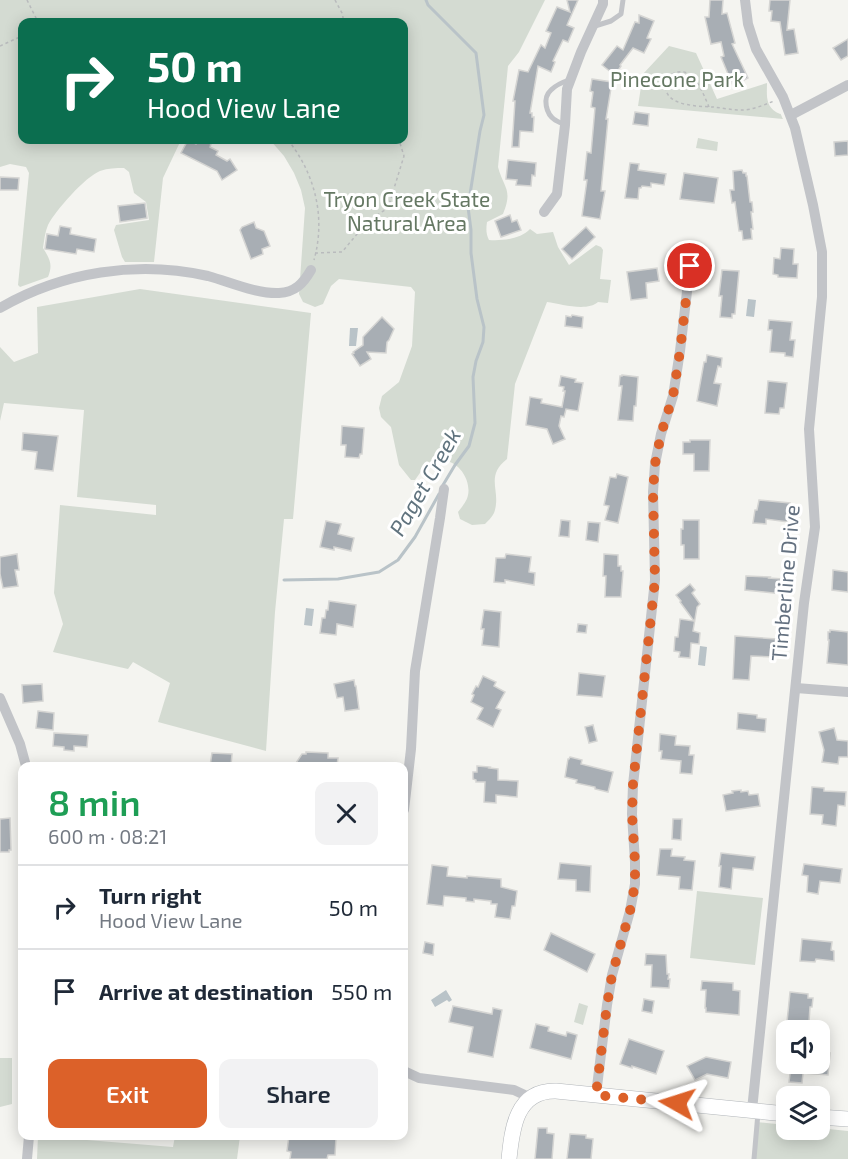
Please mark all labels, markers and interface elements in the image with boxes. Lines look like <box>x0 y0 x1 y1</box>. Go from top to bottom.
text: 50 m <box>147 40 243 90</box>
icon: right <box>48 42 126 120</box>
park label: Pinecone Park <box>610 66 744 91</box>
text: Hood View Lane <box>147 91 341 123</box>
park label: Tryon Creek State Natural Area <box>324 186 490 235</box>
pin <box>664 240 715 291</box>
icon: arrive <box>673 249 706 282</box>
water label: Paget Creek <box>383 423 465 540</box>
street label: Timberline Drive <box>765 504 804 662</box>
text: 8 min <box>48 780 141 823</box>
button: close <box>315 782 378 845</box>
text: 600 m · 08:21 <box>48 824 167 848</box>
text: Turn right <box>99 882 201 908</box>
icon: right <box>48 891 81 924</box>
text: 50 m <box>329 894 378 920</box>
text: Hood View Lane <box>99 908 243 932</box>
icon: arrive <box>48 975 81 1008</box>
text: Arrive at destination <box>99 978 313 1004</box>
text: 550 m <box>331 978 392 1004</box>
map controls <box>776 1020 830 1140</box>
button: sound <box>776 1020 830 1074</box>
button: Exit <box>48 1059 207 1128</box>
button: Share <box>219 1059 378 1128</box>
position arrow <box>645 1071 709 1135</box>
button: layers <box>776 1086 830 1140</box>

